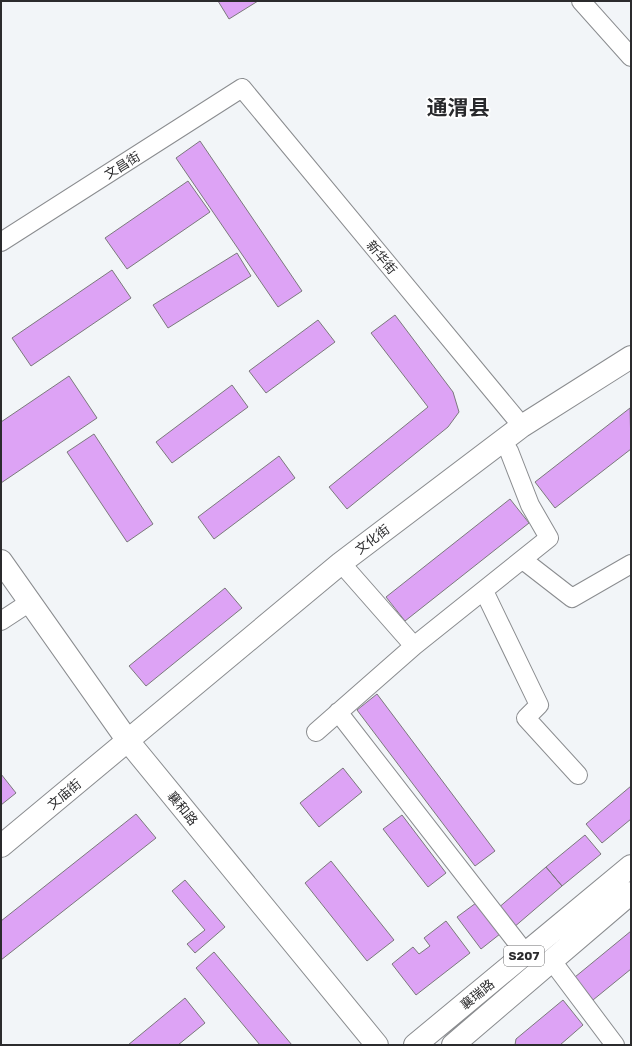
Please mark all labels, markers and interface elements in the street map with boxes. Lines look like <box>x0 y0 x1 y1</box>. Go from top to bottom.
district label: 通渭县 <box>427 95 490 120</box>
street label: 文昌街 <box>102 149 143 182</box>
street label: 新华街 <box>363 238 400 277</box>
street label: 文化街 <box>352 522 392 557</box>
street label: 文庙街 <box>45 776 84 813</box>
street label: 襄和路 <box>165 788 201 828</box>
road number: S207 <box>504 946 544 966</box>
street label: 襄瑞路 <box>457 976 497 1012</box>

